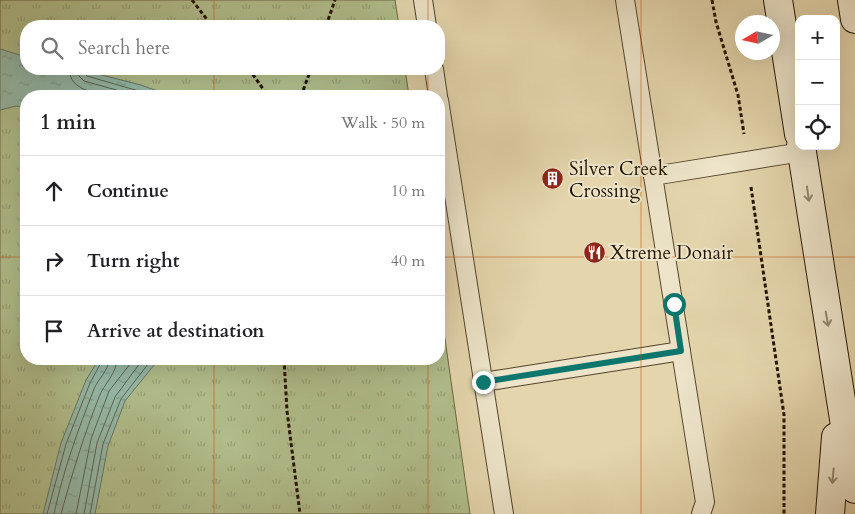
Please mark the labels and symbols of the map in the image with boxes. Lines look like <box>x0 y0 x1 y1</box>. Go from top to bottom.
north arrow <box>735 15 780 60</box>
place label: Silver Creek Crossing <box>569 156 669 204</box>
building icon: Silver Creek Crossing <box>541 167 565 191</box>
one-way arrow <box>803 186 813 202</box>
restaurant icon: Xtreme Donair <box>582 240 606 264</box>
place label: Xtreme Donair <box>610 240 733 266</box>
route start <box>663 293 686 316</box>
one-way arrow <box>823 310 833 326</box>
route end <box>472 371 495 394</box>
one-way arrow <box>828 468 838 484</box>

